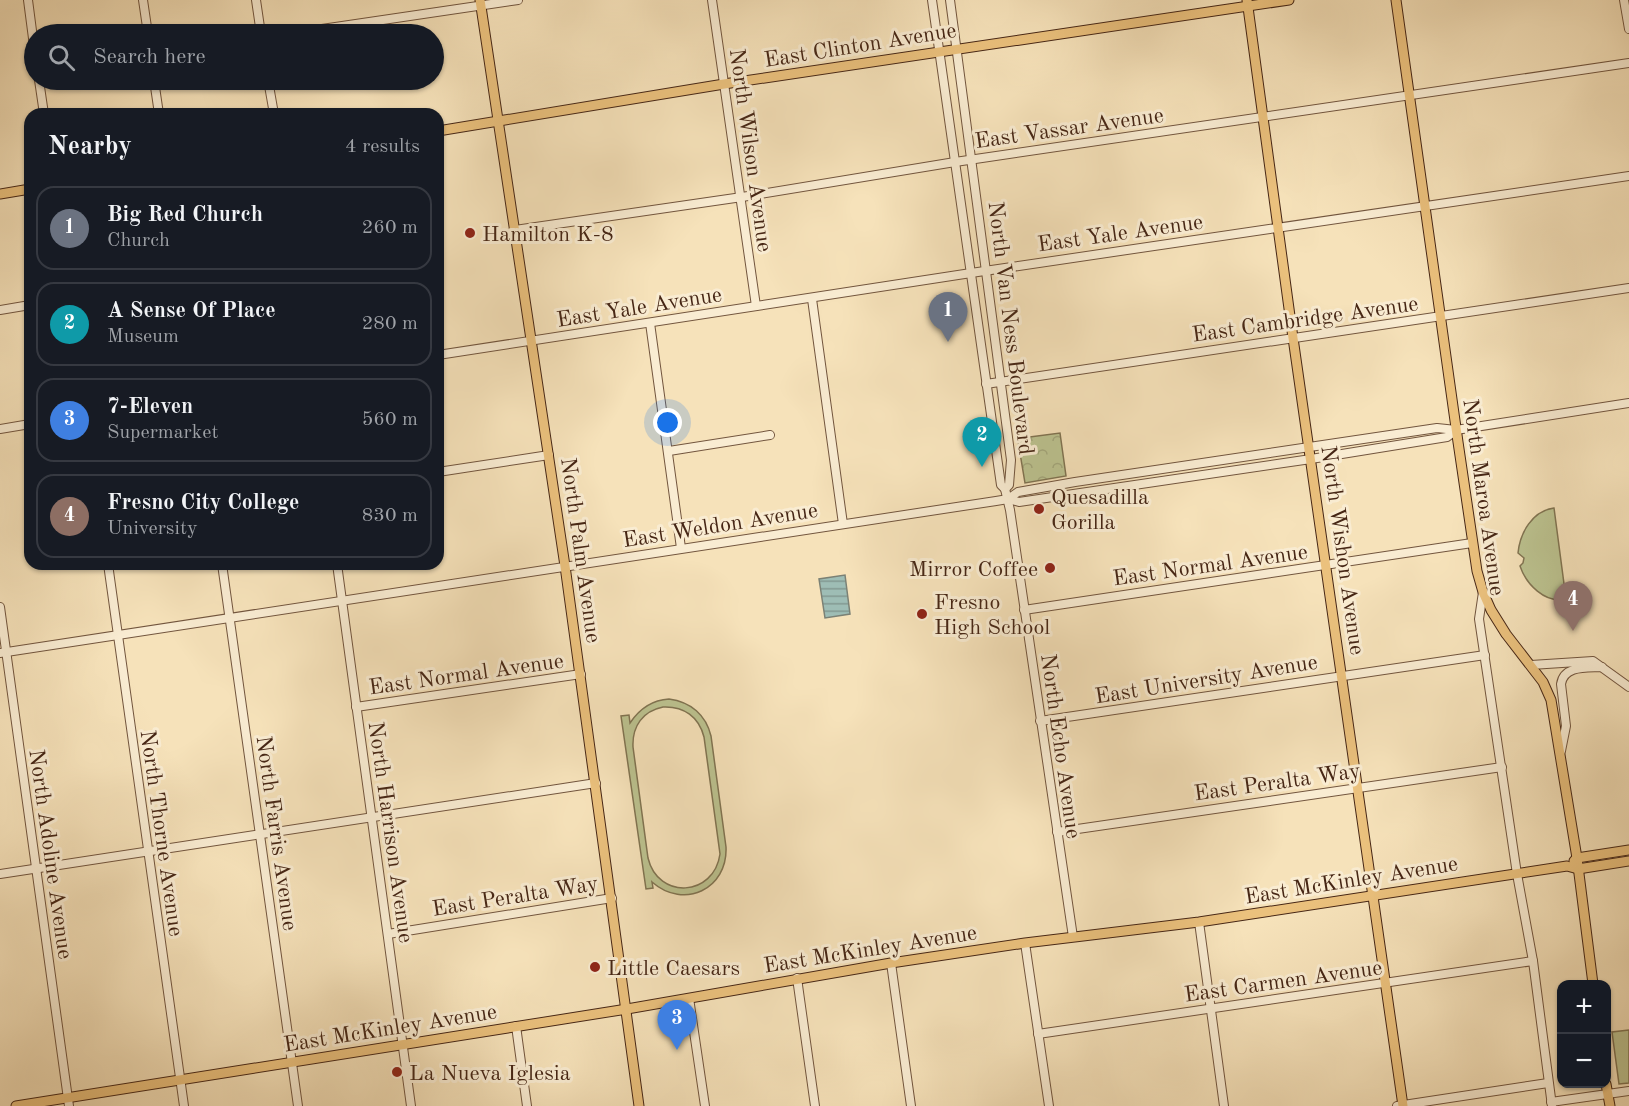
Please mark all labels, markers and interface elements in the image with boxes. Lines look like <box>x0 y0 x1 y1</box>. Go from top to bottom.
street label: East Clinton Avenue <box>763 20 958 72</box>
search box <box>24 24 444 90</box>
icon: search <box>45 41 78 74</box>
text: Search here <box>93 46 206 68</box>
street label: North Wilson Avenue <box>725 47 775 254</box>
street label: East Vassar Avenue <box>973 105 1165 153</box>
text: Nearby <box>48 134 132 160</box>
text: 4 results <box>345 137 420 157</box>
street label: North Van Ness Boulevard <box>984 200 1036 456</box>
text: Big Red Church <box>107 204 263 226</box>
street label: East Yale Avenue <box>1036 211 1205 256</box>
text: 1 <box>64 218 75 238</box>
text: 260 m <box>362 218 418 238</box>
place label: Hamilton K-8 <box>482 224 614 246</box>
marker: Hamilton K-8 <box>463 226 477 240</box>
text: Church <box>107 231 170 251</box>
street label: East Yale Avenue <box>555 284 724 332</box>
pin: 1 <box>928 292 968 342</box>
street label: East Cambridge Avenue <box>1191 293 1420 347</box>
text: A Sense Of Place <box>107 300 276 322</box>
text: 2 <box>64 314 75 334</box>
text: 280 m <box>362 314 418 334</box>
text: Museum <box>107 327 179 347</box>
text: 7-Eleven <box>107 396 193 418</box>
street label: North Maroa Avenue <box>1458 397 1508 597</box>
your location <box>653 408 682 437</box>
text: 3 <box>64 410 75 430</box>
text: 560 m <box>362 410 418 430</box>
pin: 2 <box>962 418 1002 467</box>
text: Supermarket <box>107 423 218 443</box>
street label: North Wishon Avenue <box>1316 444 1368 657</box>
street label: North Palm Avenue <box>556 456 604 644</box>
place label: Quesadilla Gorilla <box>1051 487 1149 534</box>
text: Fresno City College <box>107 492 299 514</box>
street label: East Weldon Avenue <box>621 500 819 552</box>
marker: Quesadilla Gorilla <box>1032 502 1046 516</box>
text: 4 <box>64 506 75 526</box>
text: 830 m <box>362 506 418 526</box>
text: University <box>107 519 198 539</box>
street label: East Normal Avenue <box>1111 541 1309 591</box>
place label: Mirror Coffee <box>909 559 1038 581</box>
marker: Mirror Coffee <box>1043 561 1057 575</box>
pin: 4 <box>1554 582 1592 631</box>
place label: Fresno High School <box>934 592 1050 639</box>
marker: Fresno High School <box>915 607 929 621</box>
street label: East Normal Avenue <box>367 650 565 700</box>
street label: North Echo Avenue <box>1036 652 1084 840</box>
street label: East University Avenue <box>1093 652 1319 708</box>
street label: North Harrison Avenue <box>364 720 416 944</box>
street label: North Thorne Avenue <box>136 729 186 938</box>
street label: North Farris Avenue <box>251 734 301 932</box>
street label: North Adoline Avenue <box>24 748 76 961</box>
street label: East Peralta Way <box>1193 760 1362 806</box>
street label: East McKinley Avenue <box>1243 853 1460 909</box>
street label: East Peralta Way <box>431 873 600 921</box>
street label: East McKinley Avenue <box>762 922 979 978</box>
street label: East Carmen Avenue <box>1183 957 1384 1007</box>
place label: Little Caesars <box>607 958 740 980</box>
marker: Little Caesars <box>588 960 602 974</box>
map controls <box>1557 980 1611 1088</box>
button: + <box>1557 980 1611 1034</box>
pin: 3 <box>658 1000 696 1050</box>
street label: East McKinley Avenue <box>282 1001 499 1057</box>
button: − <box>1557 1034 1611 1088</box>
place label: La Nueva Iglesia <box>409 1063 571 1085</box>
marker: La Nueva Iglesia <box>390 1065 404 1079</box>

